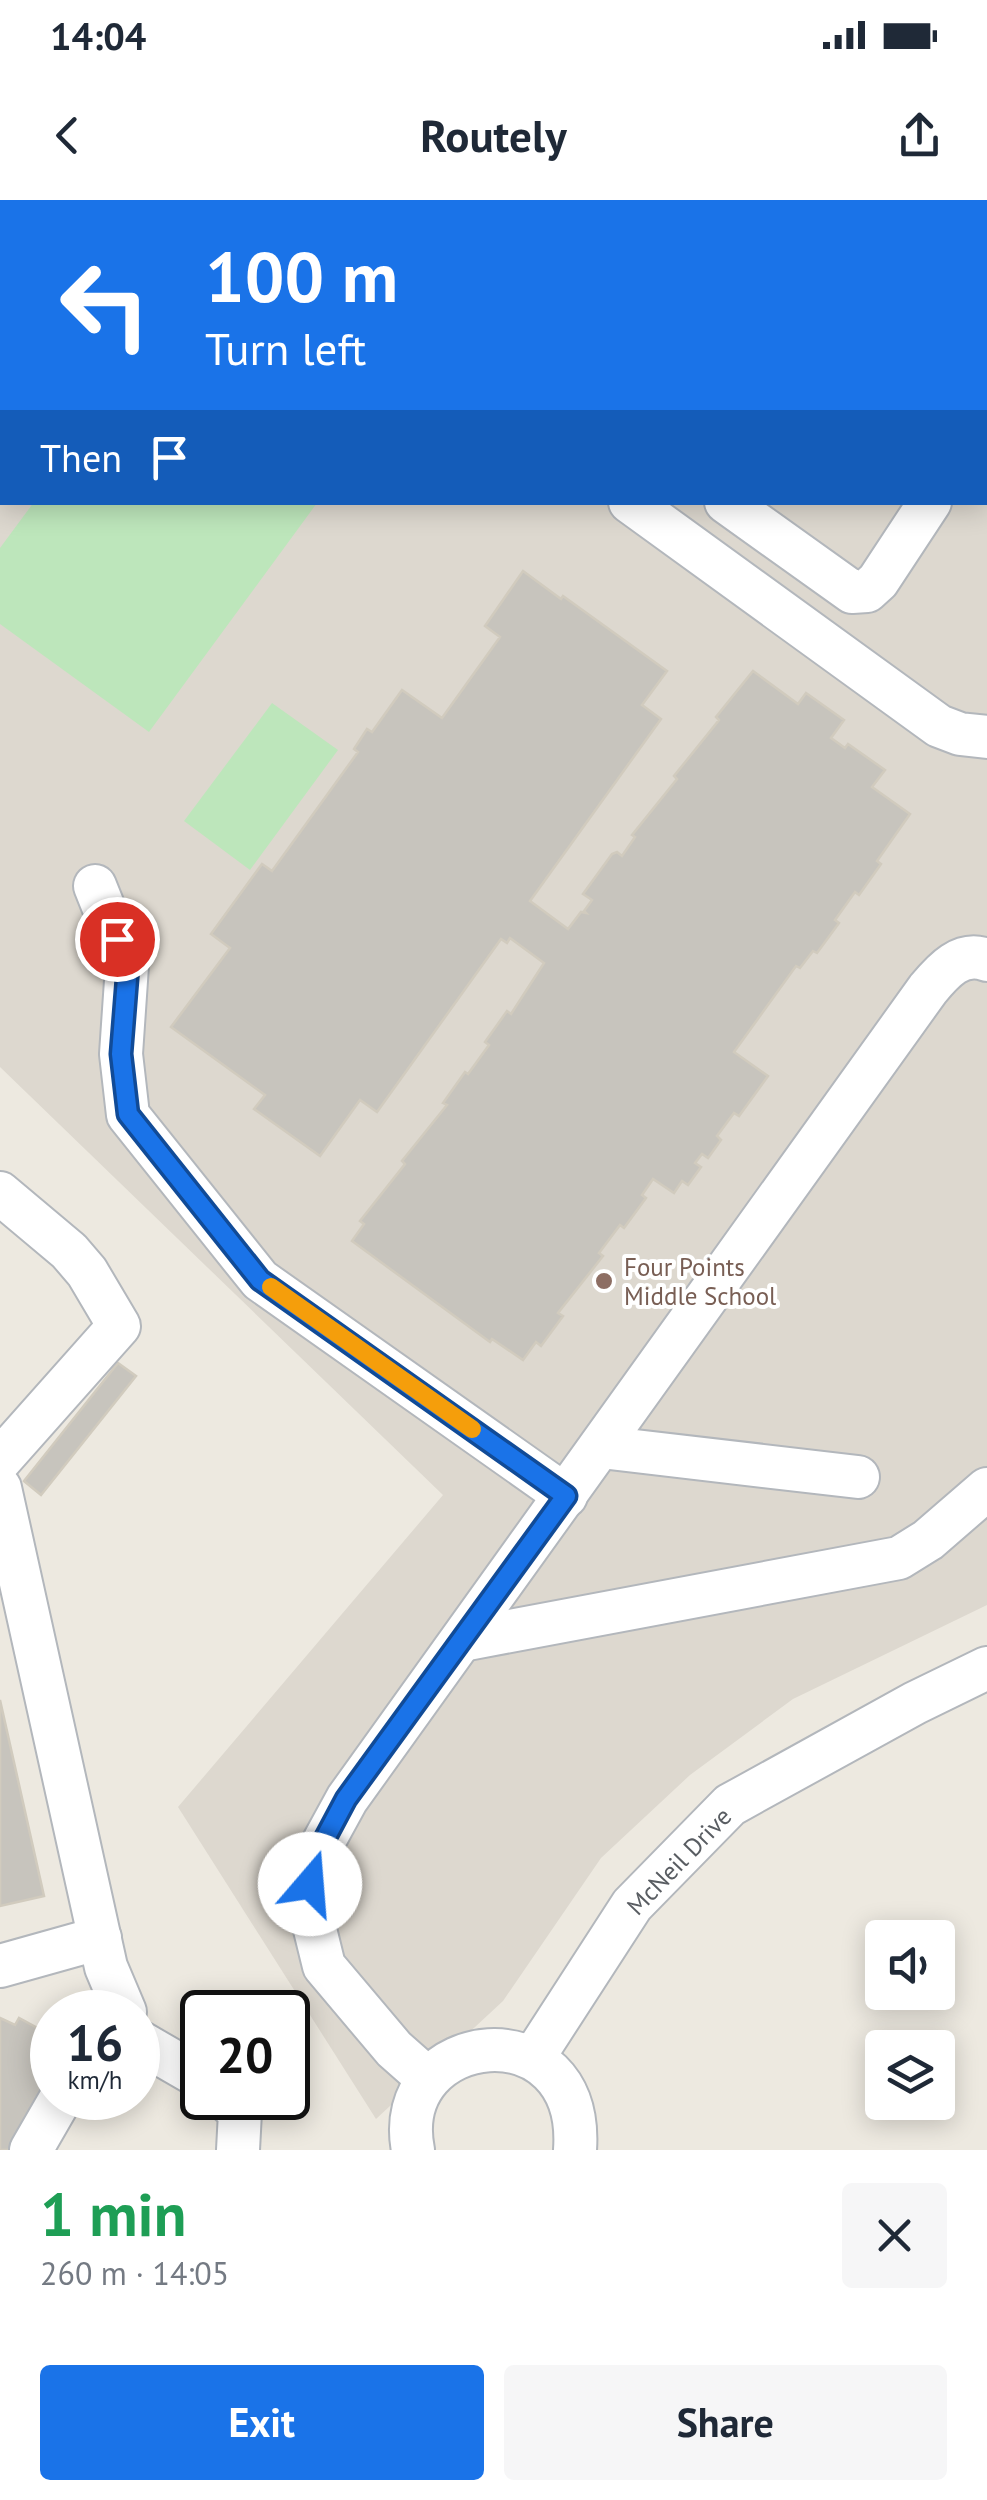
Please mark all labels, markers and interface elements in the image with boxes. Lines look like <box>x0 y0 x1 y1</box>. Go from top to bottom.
text: 14:04 <box>50 11 146 60</box>
text: Routely <box>420 106 567 164</box>
icon: back <box>40 108 95 163</box>
icon: share <box>892 108 947 163</box>
text: 100 m <box>205 231 398 321</box>
icon: left <box>40 240 170 370</box>
text: Turn left <box>205 319 366 377</box>
icon: arrive <box>142 430 197 485</box>
text: Then <box>40 433 122 482</box>
pin <box>75 897 160 982</box>
icon: arrive <box>90 912 145 967</box>
place label: Four Points Middle School <box>624 1251 777 1312</box>
marker: Four Points Middle School <box>593 1270 615 1292</box>
street label: McNeil Drive <box>620 1801 738 1921</box>
position arrow <box>258 1832 362 1936</box>
map controls <box>865 1920 955 2120</box>
button: sound <box>865 1920 955 2010</box>
speed limit sign: 20 <box>180 1990 310 2120</box>
text: 16 <box>67 2010 123 2075</box>
button: layers <box>865 2030 955 2120</box>
text: km/h <box>68 2064 122 2096</box>
text: 1 min <box>40 2175 186 2253</box>
button: close <box>842 2183 947 2288</box>
text: 260 m · 14:05 <box>40 2252 229 2294</box>
button: Exit <box>40 2365 484 2480</box>
button: Share <box>504 2365 947 2480</box>

